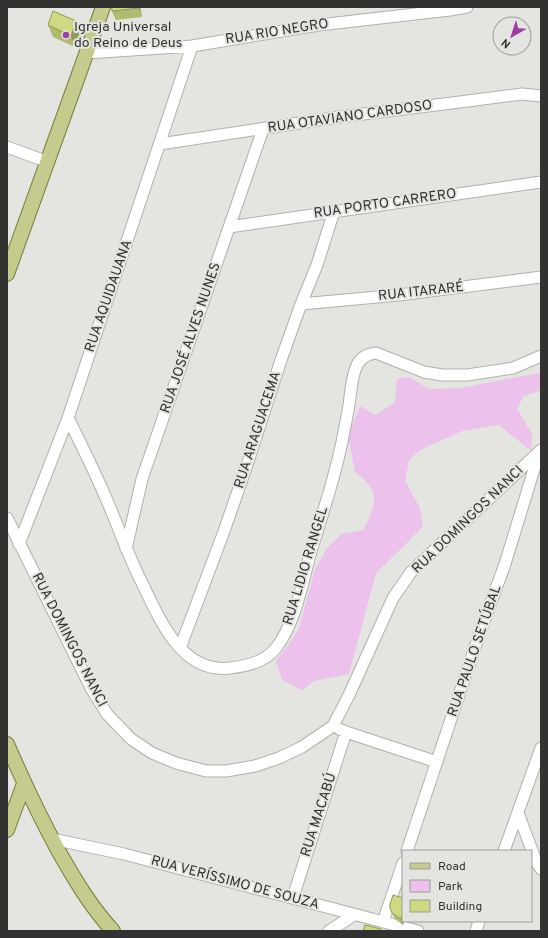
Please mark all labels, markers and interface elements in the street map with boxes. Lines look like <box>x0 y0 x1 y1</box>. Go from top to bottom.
street label: RUA RIO NEGRO <box>224 15 330 49</box>
north arrow <box>492 16 532 56</box>
place label: Igreja Universal do Reino de Deus <box>74 19 182 52</box>
marker: Igreja Universal do Reino de Deus <box>61 30 71 40</box>
text: N <box>499 35 514 51</box>
street label: RUA OTAVIANO CARDOSO <box>267 97 433 137</box>
street label: RUA PORTO CARRERO <box>313 186 457 222</box>
street label: RUA AQUIDAUANA <box>82 237 136 355</box>
street label: RUA JOSÉ ALVES NUNES <box>156 260 225 416</box>
street label: RUA ITARARÉ <box>377 278 465 305</box>
street label: RUA ARAGUACEMA <box>231 369 285 491</box>
street label: RUA DOMINGOS NANCI <box>409 462 527 578</box>
street label: RUA LIDIO RANGEL <box>280 505 332 627</box>
street label: RUA DOMINGOS NANCI <box>28 570 110 710</box>
street label: RUA PAULO SETÚBAL <box>444 582 506 719</box>
street label: RUA MACABÚ <box>297 771 341 859</box>
legend <box>402 850 532 922</box>
street label: RUA VERÍSSIMO DE SOUZA <box>149 851 321 914</box>
text: Road <box>438 859 466 875</box>
text: Park <box>438 879 463 895</box>
text: Building <box>438 899 482 915</box>

